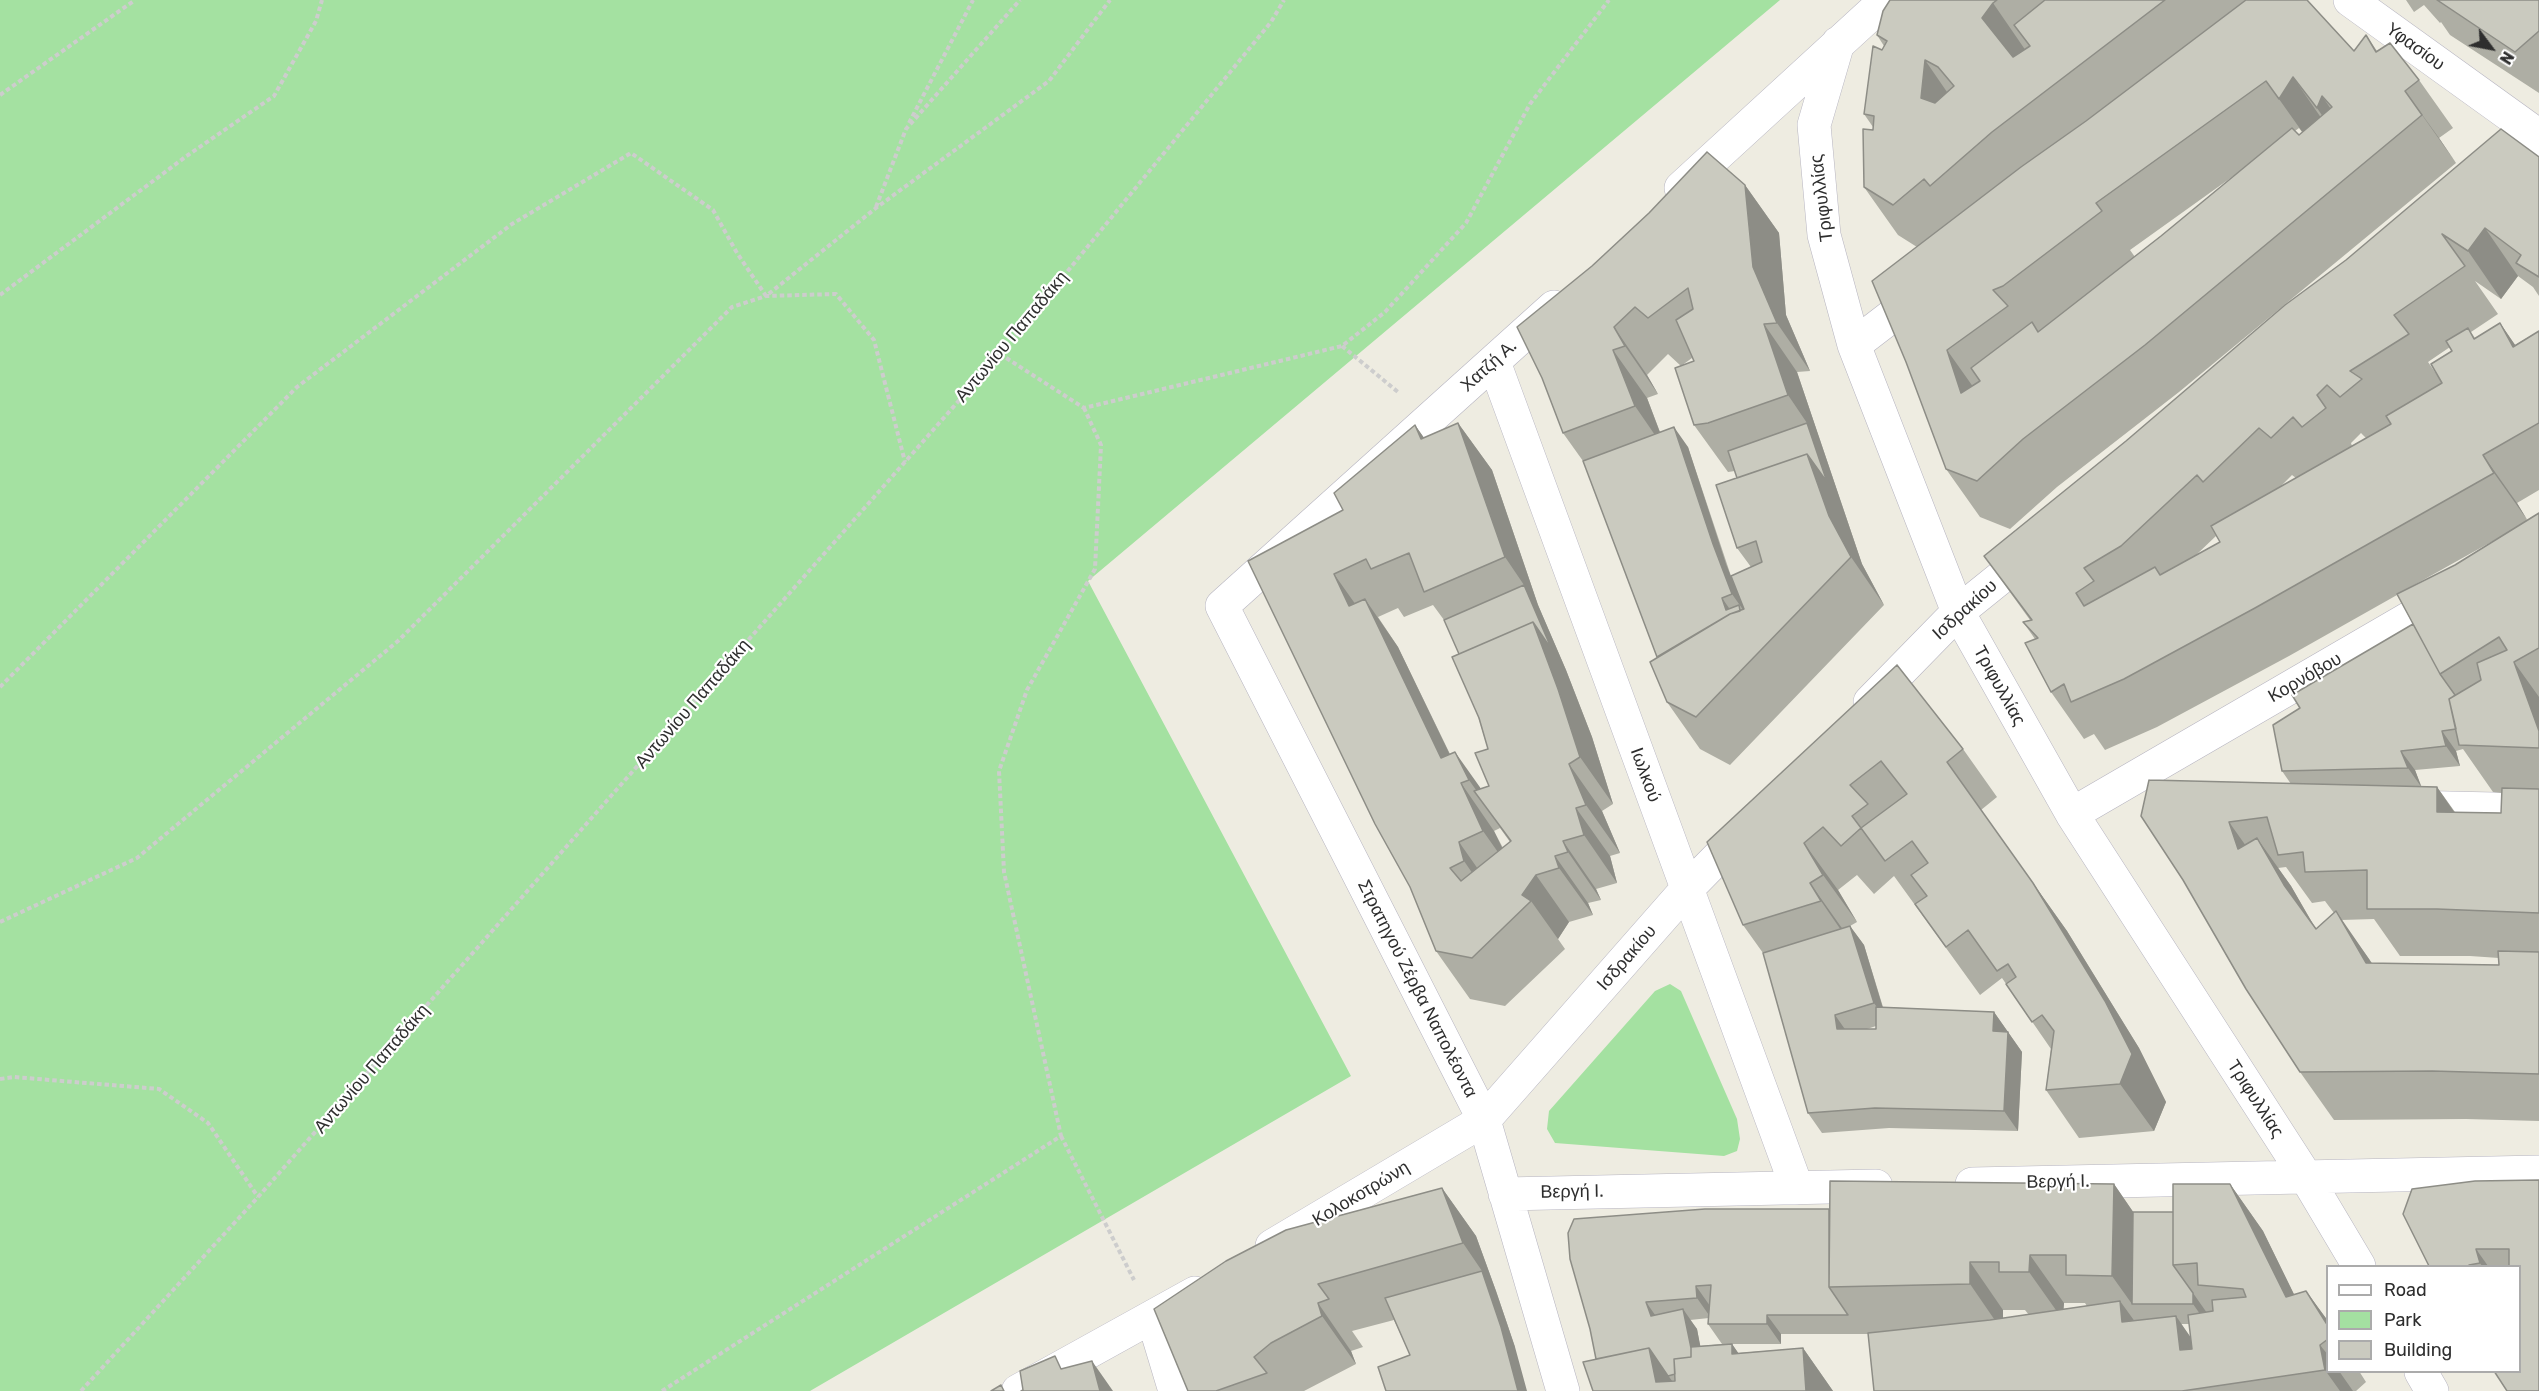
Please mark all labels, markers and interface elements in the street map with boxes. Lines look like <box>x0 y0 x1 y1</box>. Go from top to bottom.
street label: Υφασίου <box>2381 18 2449 76</box>
north arrow <box>2461 18 2521 78</box>
text: N <box>2496 48 2518 68</box>
street label: Τριφυλλίας <box>1806 153 1838 243</box>
street label: Αντωνίου Παπαδάκη <box>951 267 1073 407</box>
street label: Χατζή Α. <box>1457 335 1521 397</box>
street label: Ισδρακίου <box>1928 575 2002 645</box>
street label: Αντωνίου Παπαδάκη <box>631 635 755 773</box>
street label: Τριφυλλίας <box>1968 642 2030 730</box>
street label: Κορνόβου <box>2264 648 2346 708</box>
street label: Ιωλκού <box>1625 745 1665 805</box>
street label: Στρατηγού Ζέρβα Ναπολέοντα <box>1353 877 1481 1101</box>
street label: Ισδρακίου <box>1593 921 1661 995</box>
street label: Αντωνίου Παπαδάκη <box>310 1000 434 1138</box>
street label: Τριφυλλίας <box>2222 1056 2288 1142</box>
street label: Κολοκοτρώνη <box>1309 1157 1413 1231</box>
street label: Βεργή Ι. <box>2026 1171 2090 1193</box>
street label: Βεργή Ι. <box>1540 1181 1604 1203</box>
legend <box>2326 1265 2521 1373</box>
text: Road <box>2384 1279 2427 1301</box>
text: Park <box>2384 1309 2421 1331</box>
text: Building <box>2384 1339 2452 1361</box>

